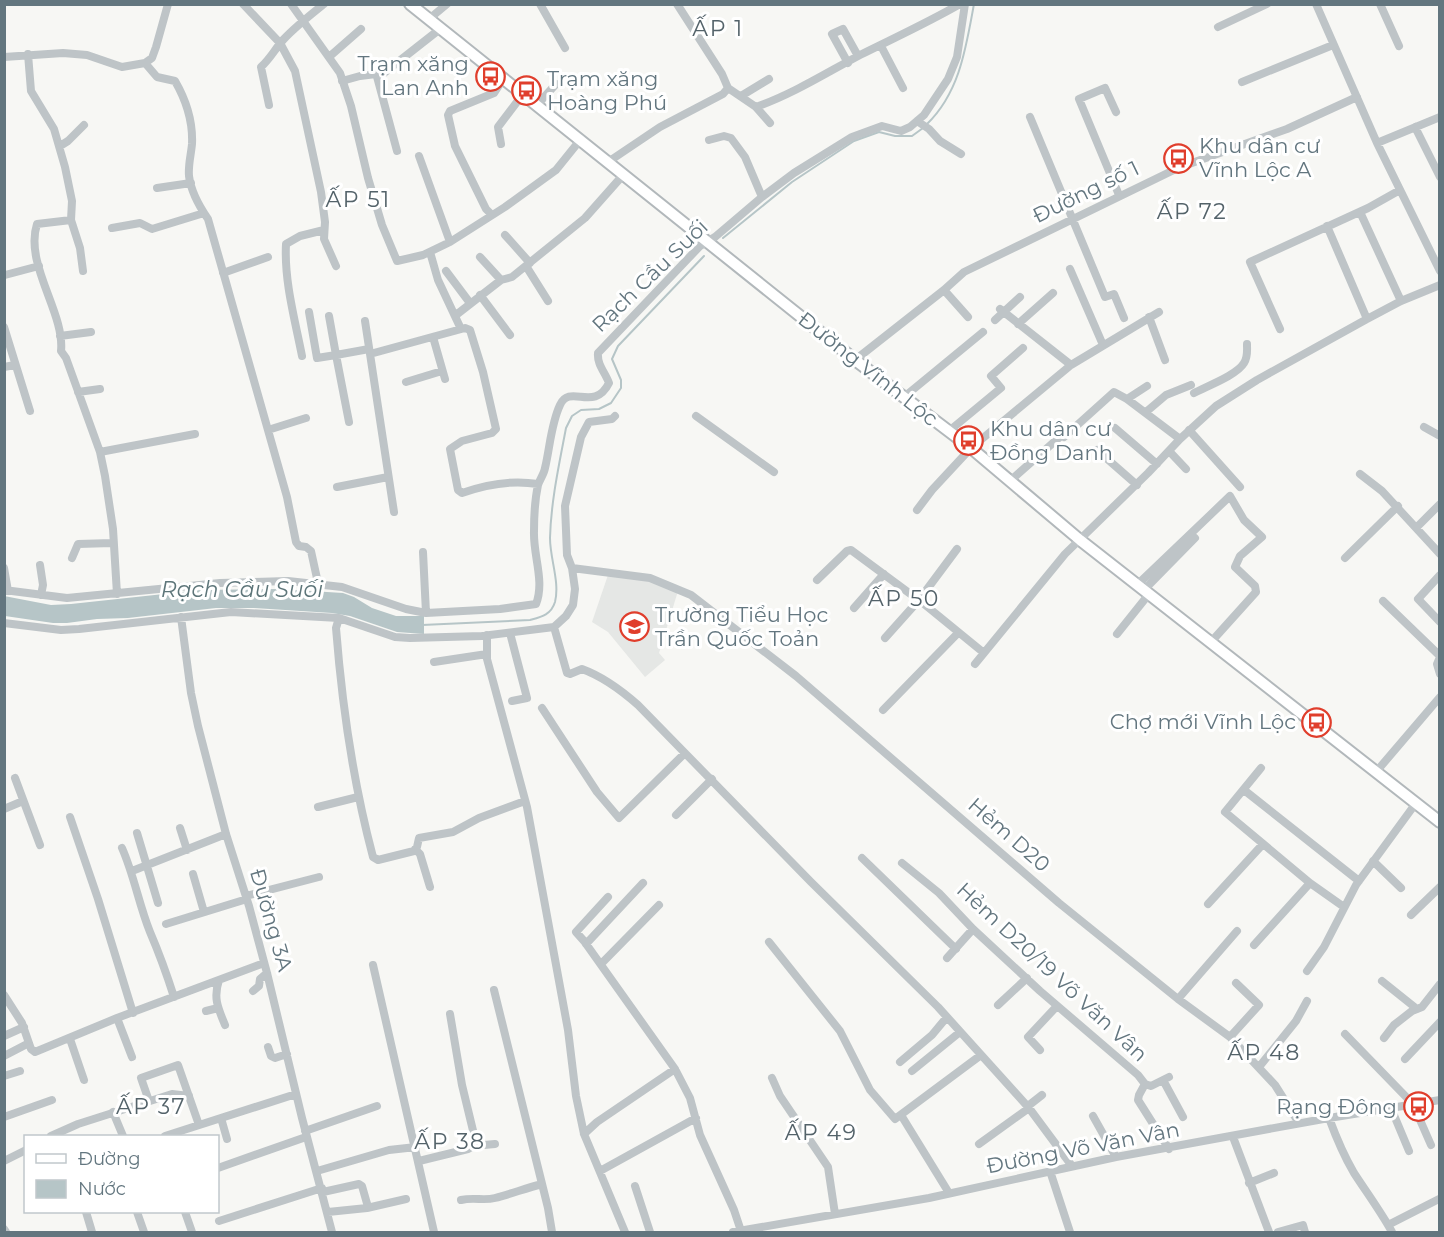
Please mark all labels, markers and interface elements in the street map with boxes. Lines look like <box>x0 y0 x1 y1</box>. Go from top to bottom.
district label: ẤP 1 <box>692 14 744 42</box>
place label: Trạm xăng Lan Anh <box>358 51 469 100</box>
bus stop icon: Trạm xăng Lan Anh <box>474 60 506 92</box>
place label: Trạm xăng Hoàng Phú <box>547 66 667 115</box>
bus stop icon: Trạm xăng Hoàng Phú <box>510 75 542 107</box>
place label: Khu dân cư Vĩnh Lộc A <box>1199 133 1320 182</box>
bus stop icon: Khu dân cư Vĩnh Lộc A <box>1162 142 1194 174</box>
street label: Đường số 1 <box>1029 155 1143 228</box>
district label: ẤP 51 <box>325 185 391 213</box>
district label: ẤP 72 <box>1157 197 1227 225</box>
street label: Rạch Cầu Suối <box>587 214 713 337</box>
street label: Đường Vĩnh Lộc <box>793 306 943 431</box>
place label: Khu dân cư Đồng Danh <box>990 416 1113 465</box>
bus stop icon: Khu dân cư Đồng Danh <box>953 425 985 457</box>
water label: Rạch Cầu Suối <box>161 576 323 603</box>
district label: ẤP 50 <box>868 584 940 612</box>
place label: Trường Tiểu Học Trần Quốc Toản <box>655 602 828 651</box>
school or university icon: Trường Tiểu Học Trần Quốc Toản <box>618 611 650 643</box>
bus stop icon: Chợ mới Vĩnh Lộc <box>1301 706 1333 738</box>
place label: Chợ mới Vĩnh Lộc <box>1110 709 1296 734</box>
street label: Hẻm D20 <box>963 792 1055 877</box>
street label: Đường 3A <box>245 866 298 975</box>
street label: Hẻm D20/19 Võ Văn Vân <box>952 877 1153 1067</box>
district label: ẤP 48 <box>1227 1038 1301 1066</box>
bus stop icon: Rạng Đông <box>1402 1091 1434 1123</box>
district label: ẤP 37 <box>116 1092 186 1120</box>
place label: Rạng Đông <box>1276 1094 1397 1119</box>
street label: Đường Võ Văn Vân <box>984 1117 1182 1179</box>
district label: ẤP 49 <box>785 1118 857 1146</box>
district label: ẤP 38 <box>414 1127 486 1155</box>
legend <box>24 1135 219 1213</box>
text: Đường <box>78 1148 141 1170</box>
text: Nước <box>78 1178 126 1200</box>

